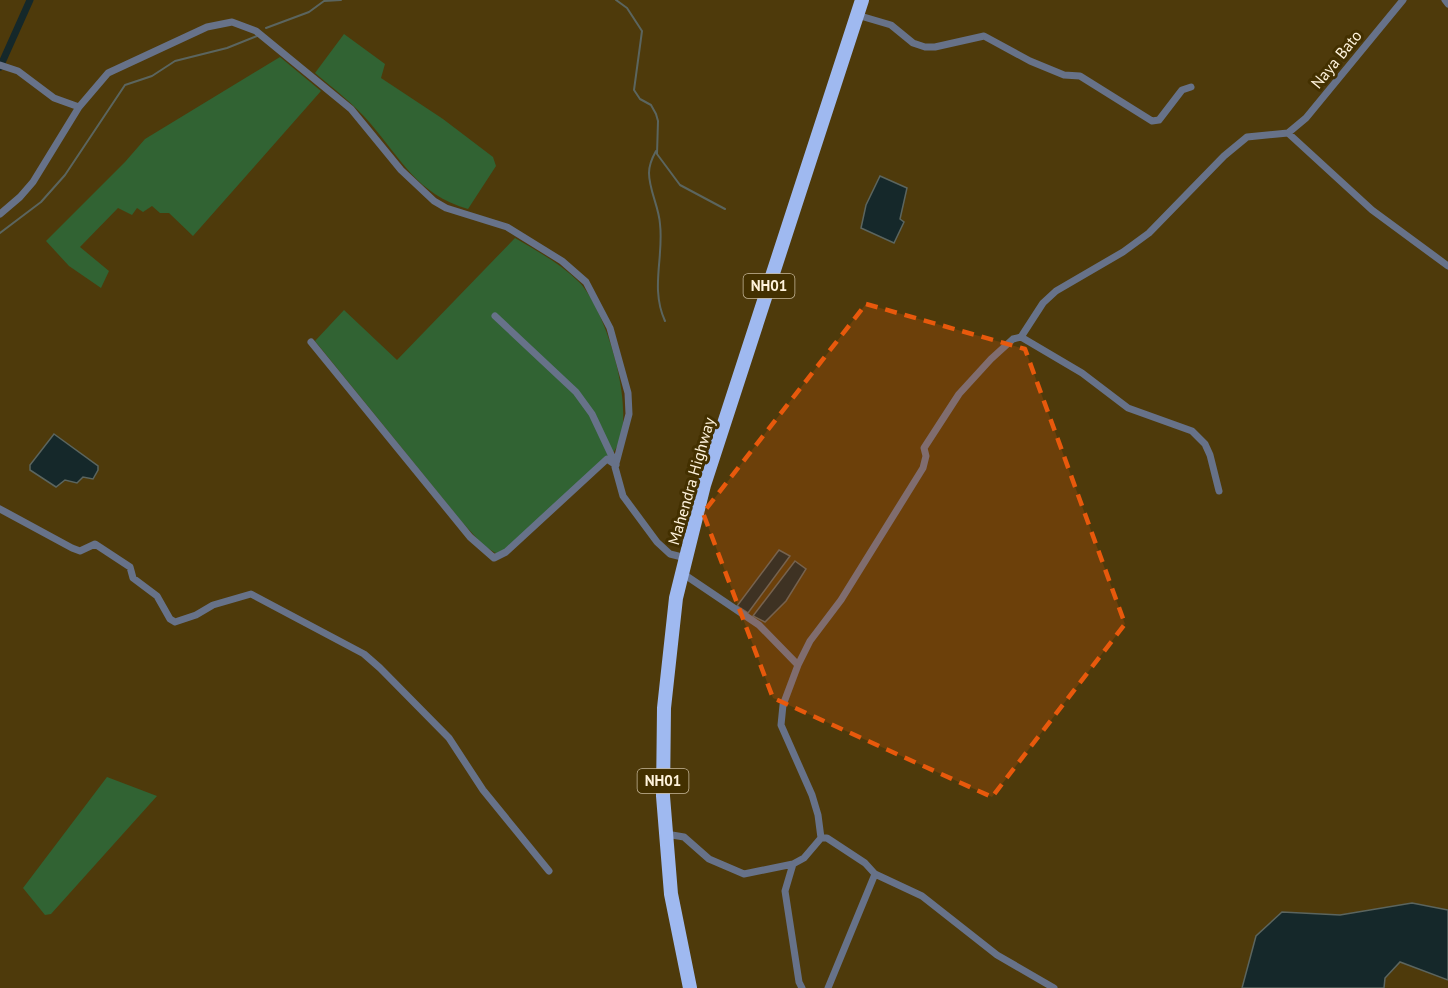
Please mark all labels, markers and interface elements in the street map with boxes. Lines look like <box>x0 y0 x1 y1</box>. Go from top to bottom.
street label: Naya Bato <box>1306 26 1366 92</box>
road number: NH01 <box>744 274 794 298</box>
street label: Mahendra Highway <box>663 414 719 547</box>
road number: NH01 <box>638 769 688 793</box>

